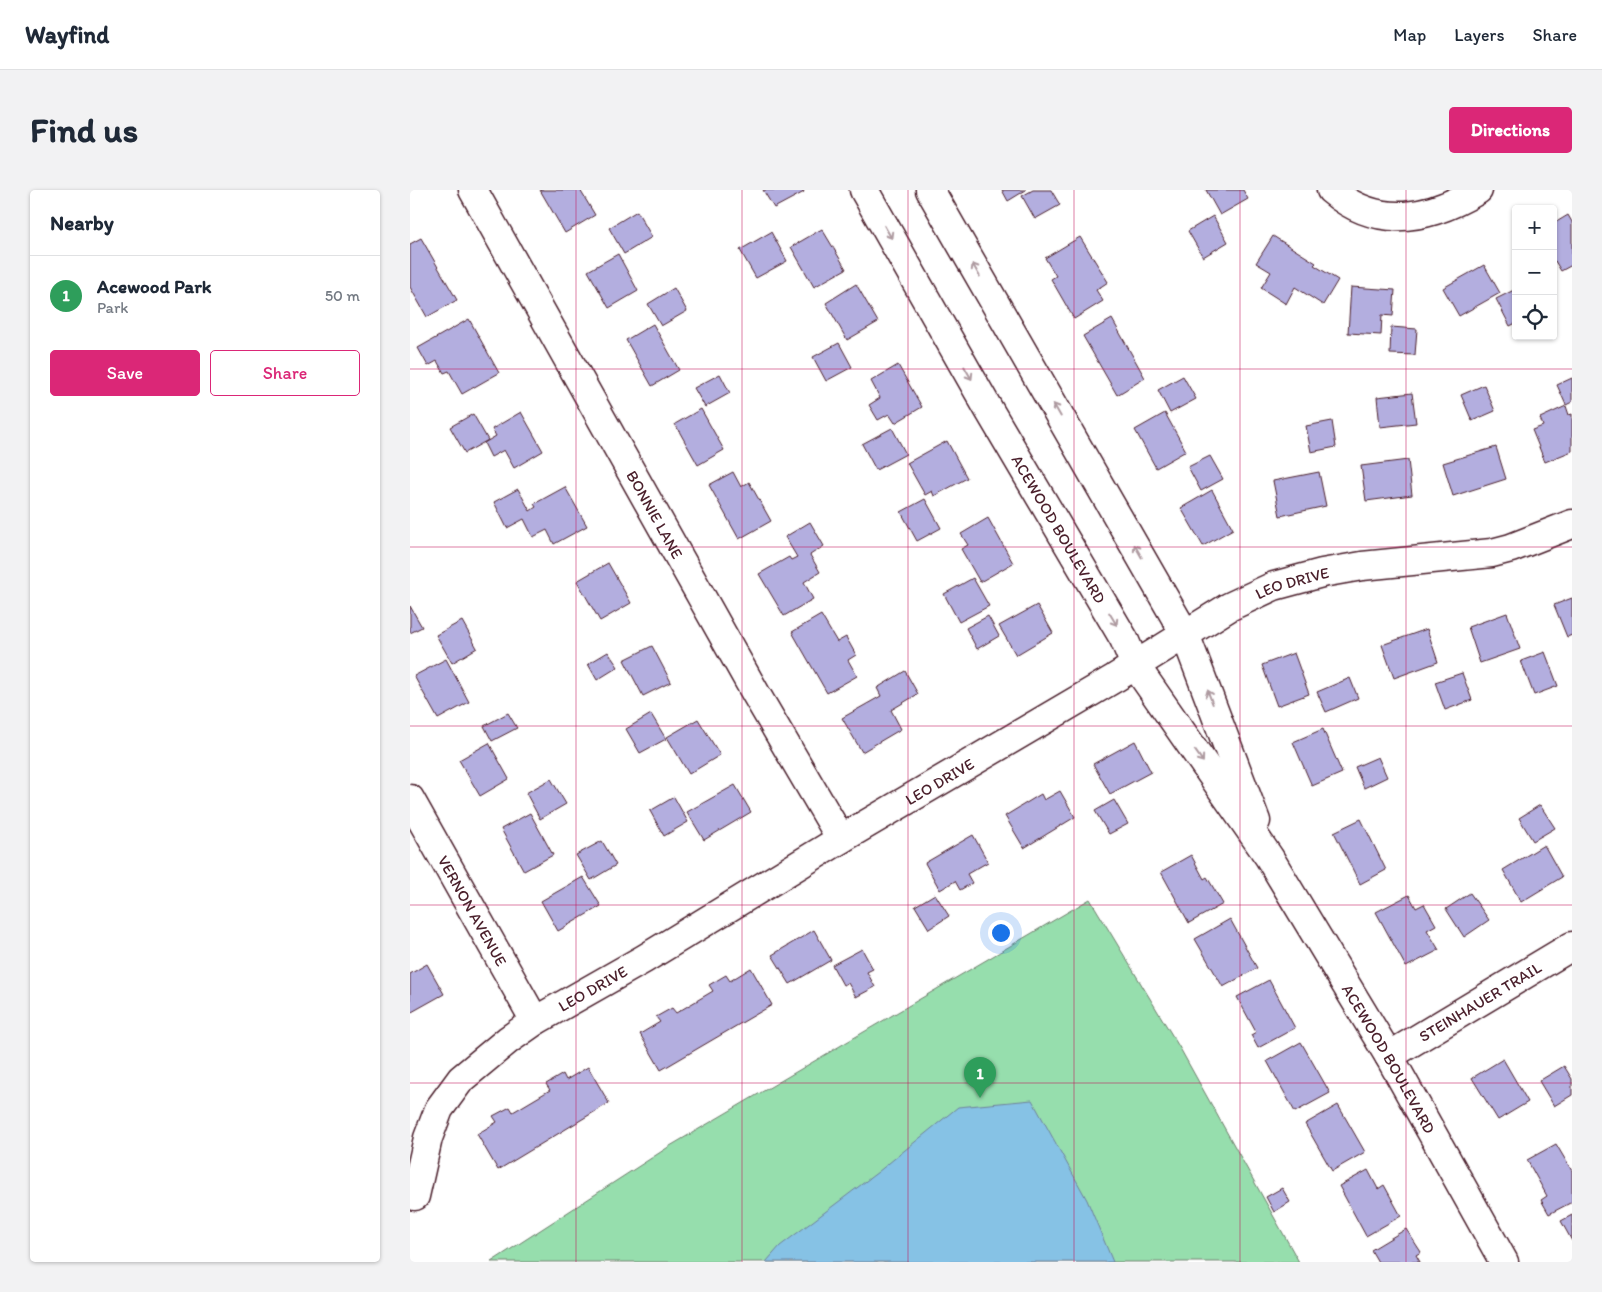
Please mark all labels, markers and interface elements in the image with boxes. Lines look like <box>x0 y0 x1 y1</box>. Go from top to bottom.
text: Wayfind <box>25 20 109 49</box>
text: Map <box>1393 24 1426 46</box>
text: Layers <box>1454 24 1504 46</box>
text: Share <box>1532 24 1577 46</box>
button: Directions <box>1449 107 1572 153</box>
text: Find us <box>30 109 138 151</box>
map controls <box>1512 205 1557 340</box>
button: + <box>1512 205 1557 250</box>
text: Nearby <box>50 210 114 235</box>
one-way arrow <box>883 225 893 239</box>
button: − <box>1512 250 1557 295</box>
one-way arrow <box>970 263 980 277</box>
text: Acewood Park <box>97 275 211 298</box>
text: 1 <box>62 286 70 305</box>
text: 50 m <box>325 286 360 305</box>
button: locate <box>1512 295 1557 340</box>
text: Park <box>97 298 128 317</box>
button: Save <box>50 350 200 396</box>
button: Share <box>210 350 360 396</box>
one-way arrow <box>964 366 974 380</box>
one-way arrow <box>1051 404 1061 418</box>
street label: ACEWOOD BOULEVARD <box>1007 451 1110 607</box>
street label: BONNIE LANE <box>622 467 687 562</box>
one-way arrow <box>1132 545 1142 559</box>
street label: LEO DRIVE <box>1252 563 1331 603</box>
one-way arrow <box>1108 612 1118 626</box>
one-way arrow <box>1205 689 1214 705</box>
one-way arrow <box>1194 749 1204 763</box>
street label: LEO DRIVE <box>902 754 978 809</box>
street label: VERNON AVENUE <box>434 852 511 969</box>
your location <box>988 920 1014 946</box>
street label: STEINHAUER TRAIL <box>1416 958 1545 1046</box>
street label: LEO DRIVE <box>555 961 631 1016</box>
street label: ACEWOOD BOULEVARD <box>1338 981 1439 1137</box>
pin: 1 <box>964 1057 996 1098</box>

